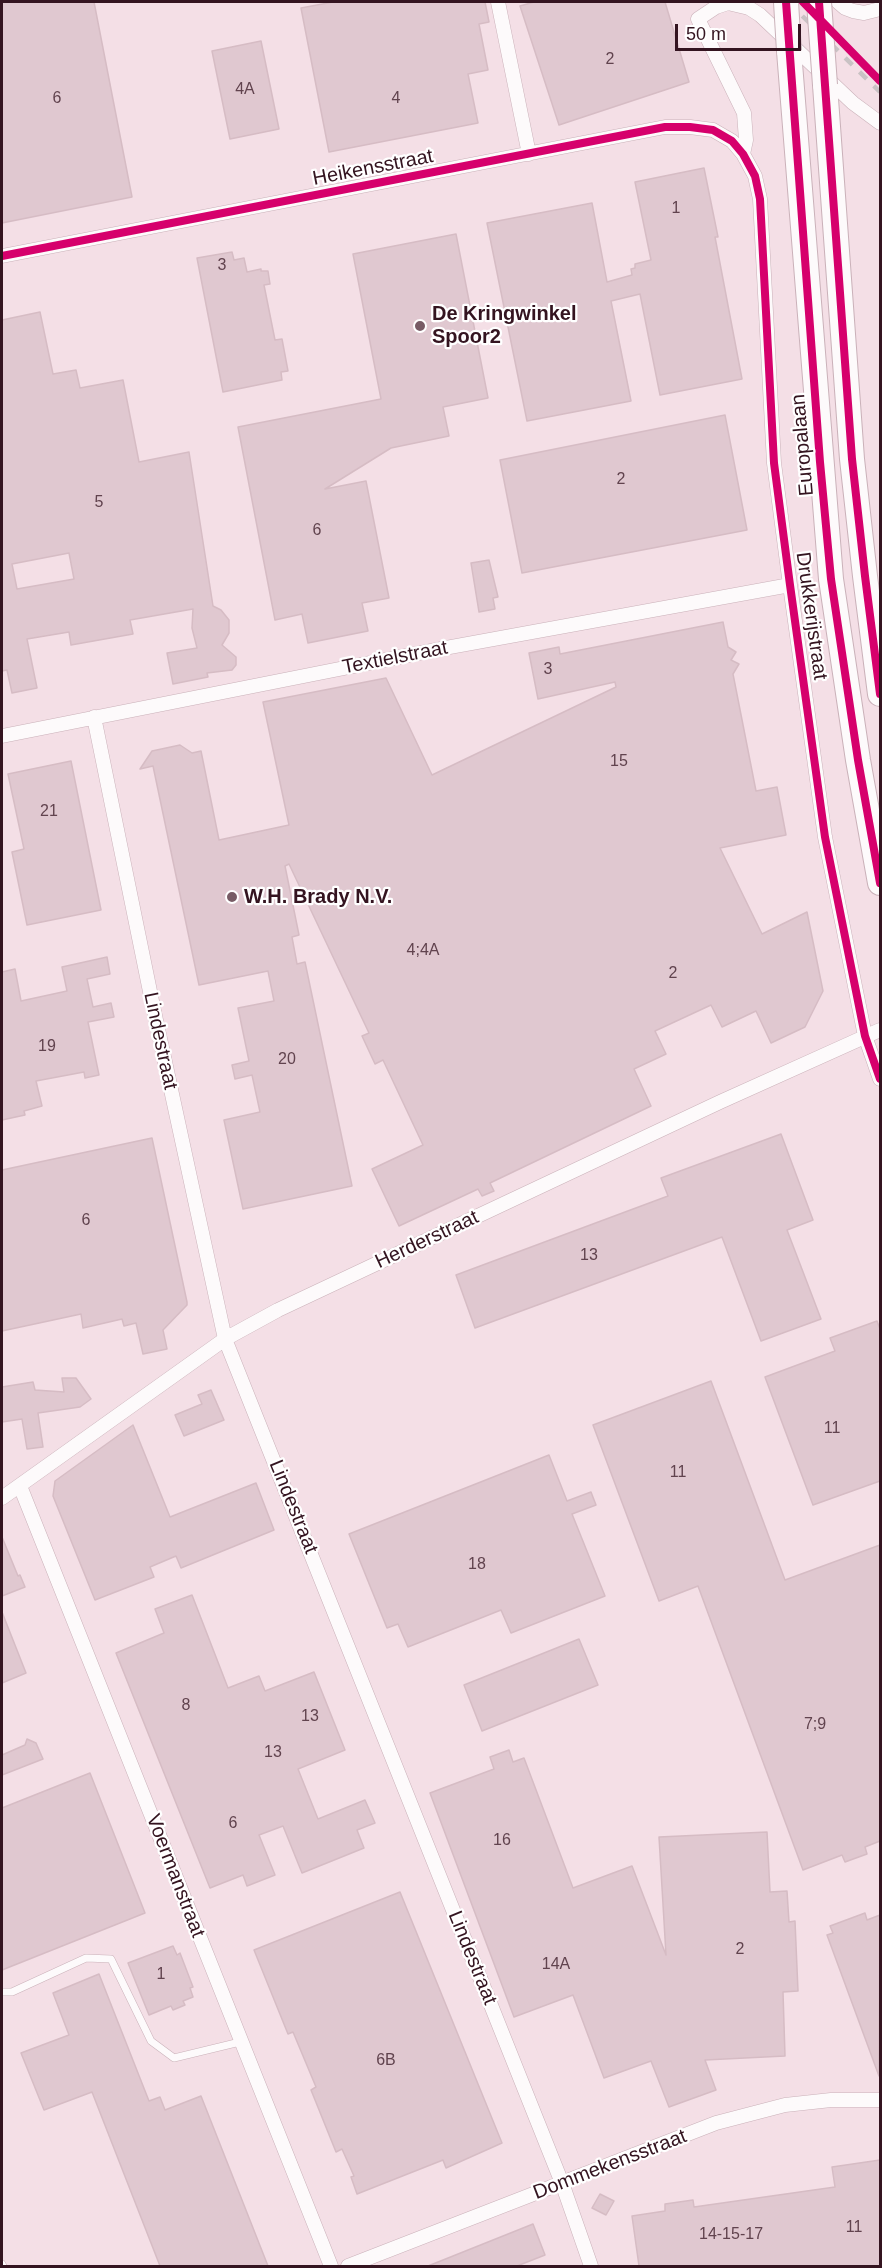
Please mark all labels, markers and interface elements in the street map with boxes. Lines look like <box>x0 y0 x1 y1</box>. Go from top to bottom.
scale bar <box>678 12 804 50</box>
text: 50 m <box>686 24 726 44</box>
house number: 2 <box>606 50 614 70</box>
house number: 4A <box>235 80 255 100</box>
house number: 6 <box>53 89 61 109</box>
house number: 4 <box>392 89 400 109</box>
street label: Heikensstraat <box>311 145 435 191</box>
house number: 1 <box>672 199 680 219</box>
house number: 3 <box>218 256 226 276</box>
place label: De Kringwinkel Spoor2 <box>432 302 576 349</box>
marker: De Kringwinkel Spoor2 <box>413 319 427 333</box>
street label: Europalaan <box>787 393 819 497</box>
house number: 2 <box>617 470 625 490</box>
house number: 5 <box>95 493 103 513</box>
house number: 6 <box>313 521 321 541</box>
street label: Drukkerijstraat <box>790 550 832 682</box>
street label: Textielstraat <box>340 636 450 680</box>
house number: 3 <box>544 660 552 680</box>
house number: 15 <box>610 752 628 772</box>
house number: 21 <box>40 802 58 822</box>
place label: W.H. Brady N.V. <box>244 885 392 909</box>
marker: W.H. Brady N.V. <box>225 890 239 904</box>
house number: 4;4A <box>407 941 439 961</box>
house number: 2 <box>669 964 677 984</box>
street label: Lindestraat <box>138 990 182 1092</box>
house number: 19 <box>38 1037 56 1057</box>
house number: 20 <box>278 1050 296 1070</box>
street label: Herderstraat <box>372 1206 482 1274</box>
house number: 6 <box>82 1211 90 1231</box>
house number: 13 <box>580 1246 598 1266</box>
house number: 11 <box>824 1419 840 1439</box>
street label: Lindestraat <box>263 1457 323 1557</box>
house number: 11 <box>670 1463 686 1483</box>
house number: 18 <box>468 1555 486 1575</box>
house number: 8 <box>182 1696 190 1716</box>
house number: 13 <box>301 1707 319 1727</box>
house number: 7;9 <box>804 1715 826 1735</box>
house number: 13 <box>264 1743 282 1763</box>
street label: Voermanstraat <box>140 1811 210 1941</box>
house number: 6 <box>229 1814 237 1834</box>
house number: 16 <box>493 1831 511 1851</box>
street label: Lindestraat <box>442 1908 502 2008</box>
house number: 2 <box>736 1940 744 1960</box>
house number: 14A <box>542 1955 570 1975</box>
house number: 1 <box>157 1965 165 1985</box>
house number: 6B <box>376 2051 396 2071</box>
street label: Dommekensstraat <box>530 2125 690 2205</box>
house number: 11 <box>846 2218 862 2238</box>
house number: 14-15-17 <box>699 2225 763 2245</box>

